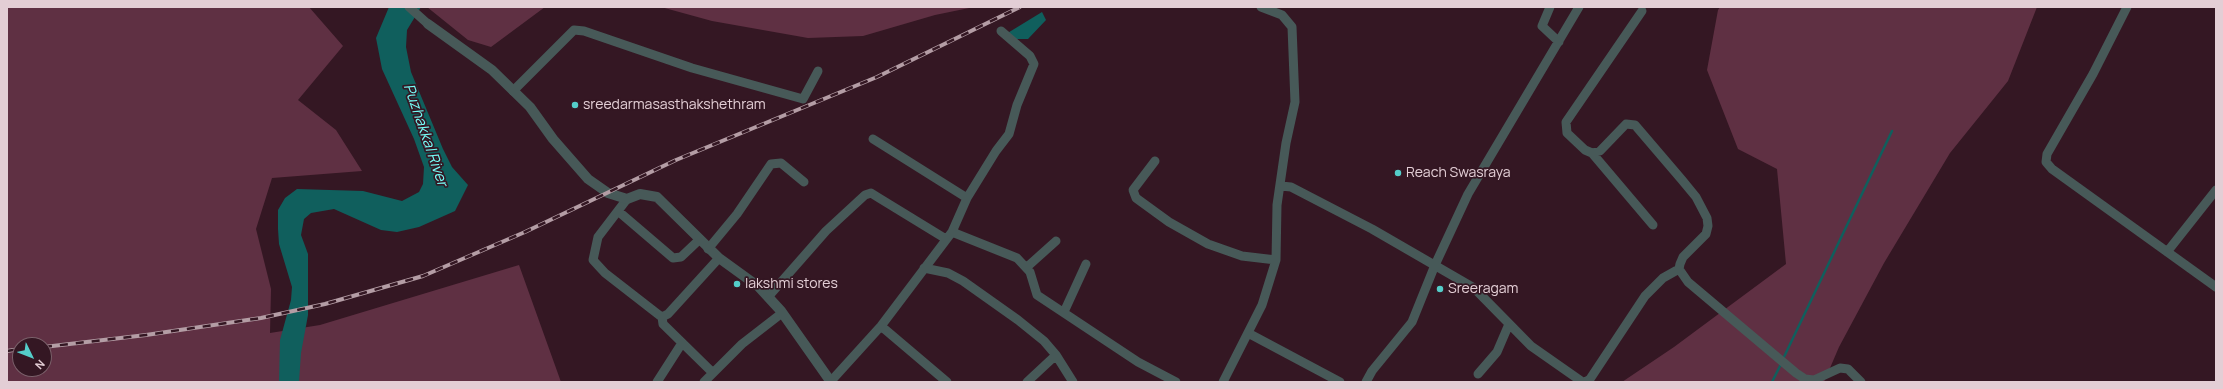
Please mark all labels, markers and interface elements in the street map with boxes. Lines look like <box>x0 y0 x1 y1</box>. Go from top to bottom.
water label: Puzhakkal River <box>399 81 451 189</box>
place label: sreedarmasasthakshethram <box>583 97 766 113</box>
marker: sreedarmasasthakshethram <box>570 100 580 110</box>
place label: Reach Swasraya <box>1406 165 1511 181</box>
marker: Reach Swasraya <box>1393 168 1403 178</box>
place label: lakshmi stores <box>745 276 838 292</box>
marker: lakshmi stores <box>732 279 742 289</box>
place label: Sreeragam <box>1448 281 1518 297</box>
marker: Sreeragam <box>1435 284 1445 294</box>
north arrow <box>12 337 52 377</box>
text: N <box>32 357 49 373</box>

